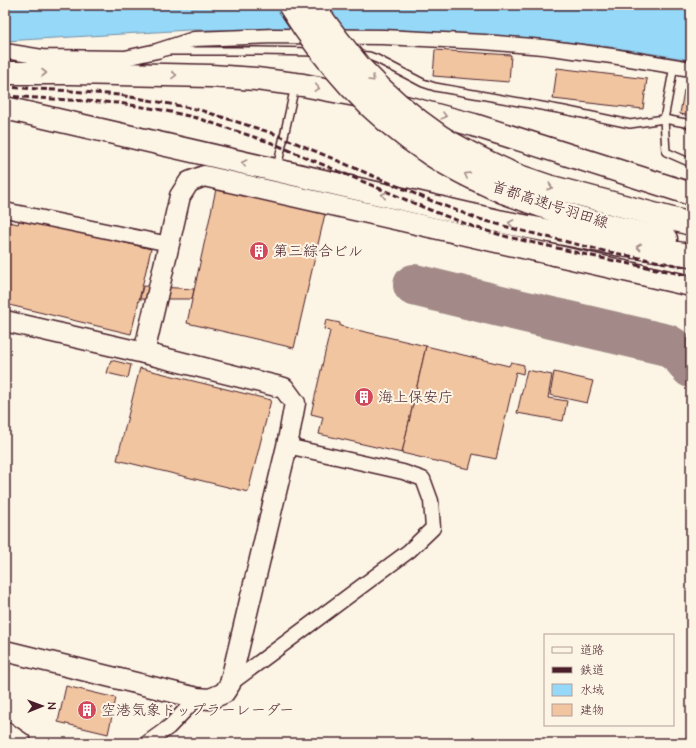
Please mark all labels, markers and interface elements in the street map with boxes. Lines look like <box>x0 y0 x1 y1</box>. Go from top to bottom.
one-way arrow <box>41 69 47 77</box>
one-way arrow <box>171 71 177 79</box>
one-way arrow <box>367 74 375 82</box>
one-way arrow <box>314 83 320 92</box>
one-way arrow <box>441 112 447 120</box>
one-way arrow <box>240 159 247 167</box>
one-way arrow <box>464 173 472 180</box>
street label: 首都高速1号羽田線 <box>489 176 611 234</box>
one-way arrow <box>546 182 553 191</box>
one-way arrow <box>381 191 387 199</box>
one-way arrow <box>508 220 514 228</box>
building icon: 第三綜合ビル <box>248 240 270 262</box>
place label: 第三綜合ビル <box>273 241 363 262</box>
one-way arrow <box>635 243 642 252</box>
building icon: 海上保安庁 <box>353 386 375 408</box>
place label: 海上保安庁 <box>378 387 453 408</box>
legend <box>544 634 674 726</box>
text: 道路 <box>580 642 604 659</box>
text: 鉄道 <box>580 662 604 679</box>
text: 水域 <box>580 682 604 699</box>
north arrow <box>22 686 62 726</box>
building icon: 空港気象ドップラーレーダー <box>76 699 98 721</box>
place label: 空港気象ドップラーレーダー <box>101 700 294 721</box>
text: N <box>44 702 59 710</box>
text: 建物 <box>580 702 604 719</box>

